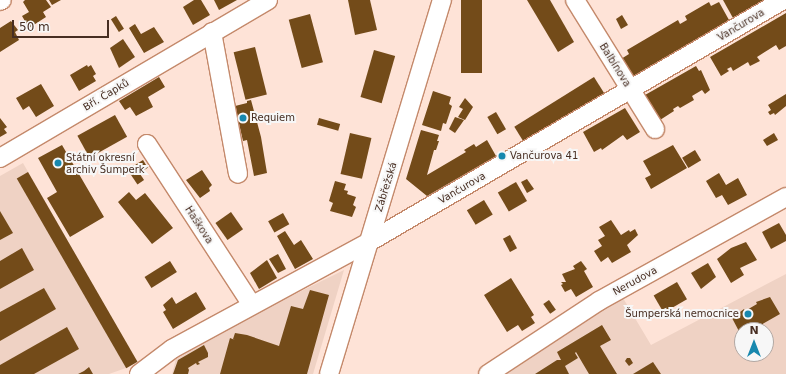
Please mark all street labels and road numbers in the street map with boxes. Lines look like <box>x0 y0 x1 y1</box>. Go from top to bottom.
street label: Vančurova <box>715 6 767 44</box>
street label: Balbínova <box>597 41 633 89</box>
street label: Bří. Čapků <box>81 77 131 113</box>
street label: Zábřežská <box>373 161 399 213</box>
street label: Vančurova <box>436 170 488 206</box>
street label: Haškova <box>182 204 216 246</box>
street label: Nerudova <box>611 264 659 298</box>

